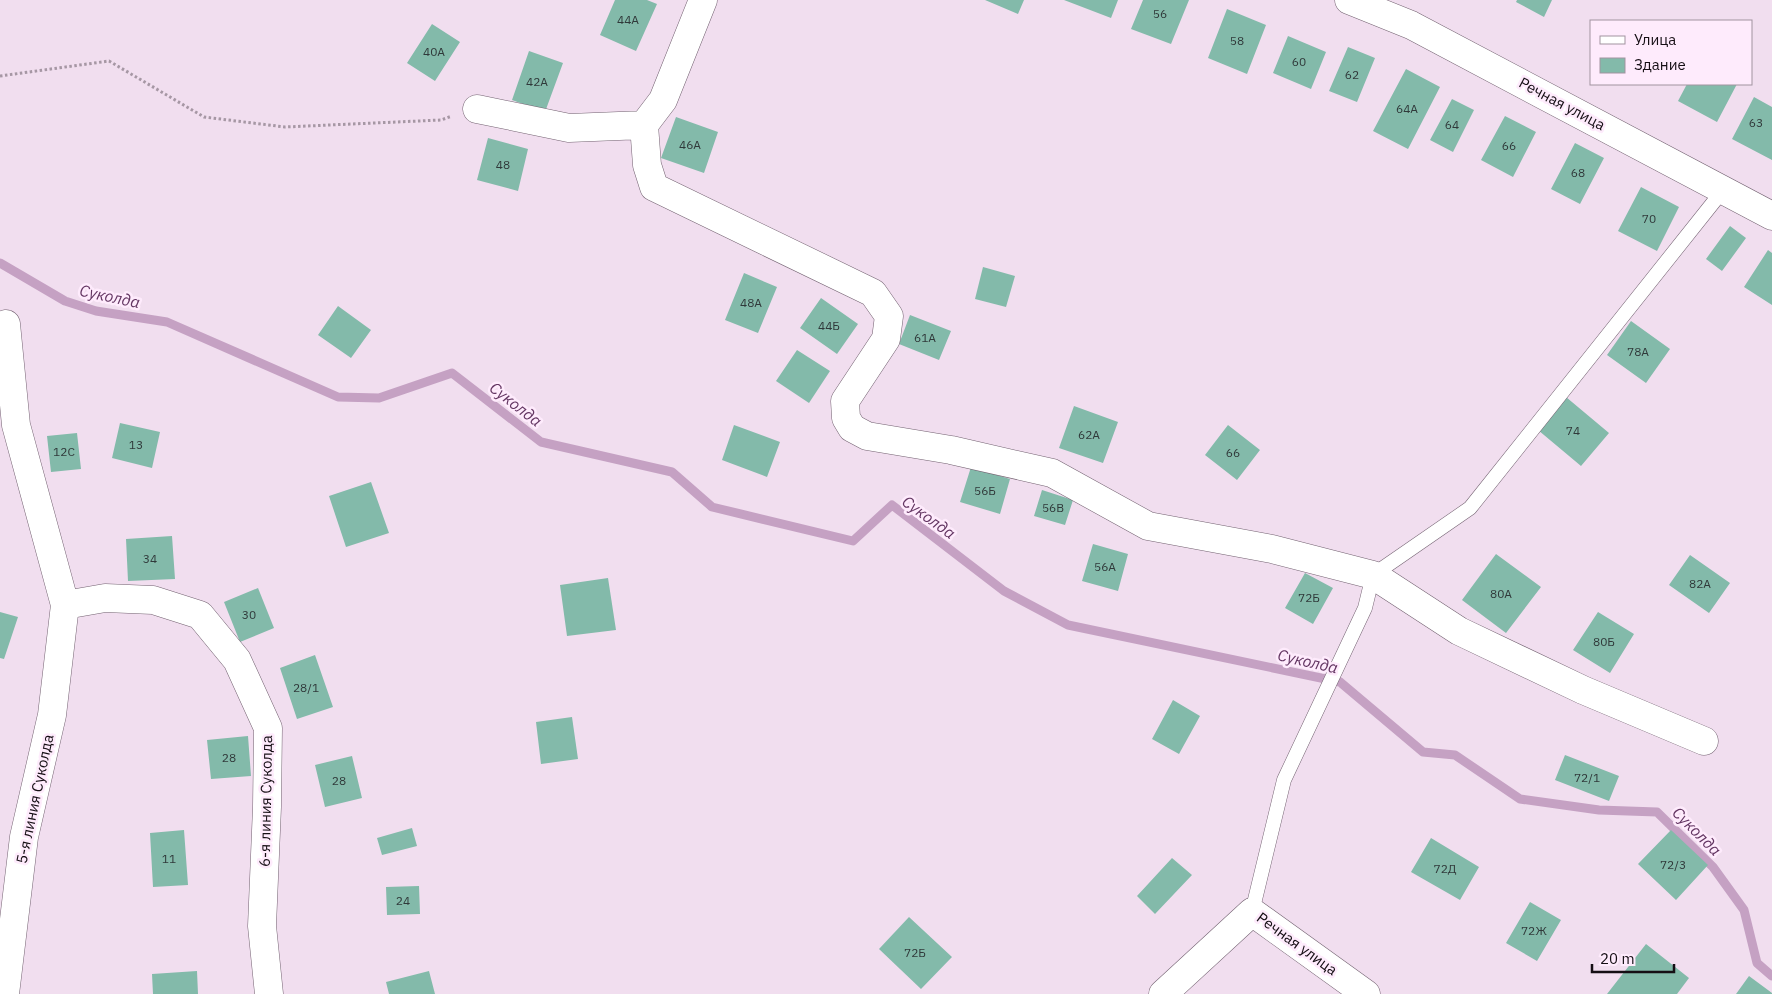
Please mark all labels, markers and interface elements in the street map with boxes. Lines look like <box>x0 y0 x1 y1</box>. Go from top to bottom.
house number: 56 <box>1153 6 1167 21</box>
house number: 44А <box>617 12 639 27</box>
legend <box>1590 20 1752 85</box>
text: Улица <box>1634 30 1676 49</box>
house number: 58 <box>1230 33 1244 48</box>
house number: 40А <box>423 44 445 59</box>
house number: 60 <box>1292 54 1306 69</box>
text: Здание <box>1634 55 1686 74</box>
house number: 62 <box>1345 67 1359 82</box>
street label: Речная улица <box>1516 73 1609 134</box>
house number: 42А <box>526 74 548 89</box>
house number: 64А <box>1396 101 1418 116</box>
house number: 63 <box>1749 115 1763 130</box>
house number: 64 <box>1445 117 1459 132</box>
house number: 46А <box>679 137 701 152</box>
house number: 66 <box>1502 138 1516 153</box>
house number: 48 <box>496 157 510 172</box>
house number: 68 <box>1571 165 1585 180</box>
house number: 70 <box>1642 211 1656 226</box>
water label: Суколда <box>78 280 142 312</box>
house number: 48А <box>740 295 762 310</box>
house number: 44Б <box>818 318 840 333</box>
house number: 61А <box>914 330 936 345</box>
house number: 78А <box>1627 344 1649 359</box>
water label: Суколда <box>486 377 546 431</box>
house number: 74 <box>1566 423 1580 438</box>
house number: 62А <box>1078 427 1100 442</box>
house number: 13 <box>129 437 143 452</box>
house number: 12С <box>53 444 75 459</box>
house number: 66 <box>1226 445 1240 460</box>
house number: 56Б <box>974 483 996 498</box>
water label: Суколда <box>898 491 960 543</box>
house number: 56В <box>1042 500 1064 515</box>
house number: 34 <box>143 551 157 566</box>
house number: 56А <box>1094 559 1116 574</box>
house number: 82А <box>1689 576 1711 591</box>
house number: 80А <box>1490 586 1512 601</box>
house number: 72Б <box>1298 590 1320 605</box>
house number: 30 <box>242 607 256 622</box>
house number: 80Б <box>1593 634 1615 649</box>
water label: Суколда <box>1276 644 1340 678</box>
house number: 28/1 <box>293 680 319 695</box>
street label: 5-я линия Суколда <box>12 733 57 865</box>
street label: 6-я линия Суколда <box>255 735 276 867</box>
house number: 28 <box>222 750 236 765</box>
house number: 72/1 <box>1574 770 1600 785</box>
house number: 28 <box>332 773 346 788</box>
water label: Суколда <box>1668 802 1726 860</box>
house number: 11 <box>162 851 176 866</box>
house number: 72/3 <box>1660 857 1686 872</box>
house number: 72Д <box>1433 861 1457 876</box>
house number: 24 <box>396 893 410 908</box>
street label: Речная улица <box>1253 908 1341 979</box>
house number: 72Ж <box>1521 923 1547 938</box>
scale bar <box>1592 942 1674 974</box>
house number: 72Б <box>904 945 926 960</box>
text: 20 m <box>1600 949 1635 968</box>

